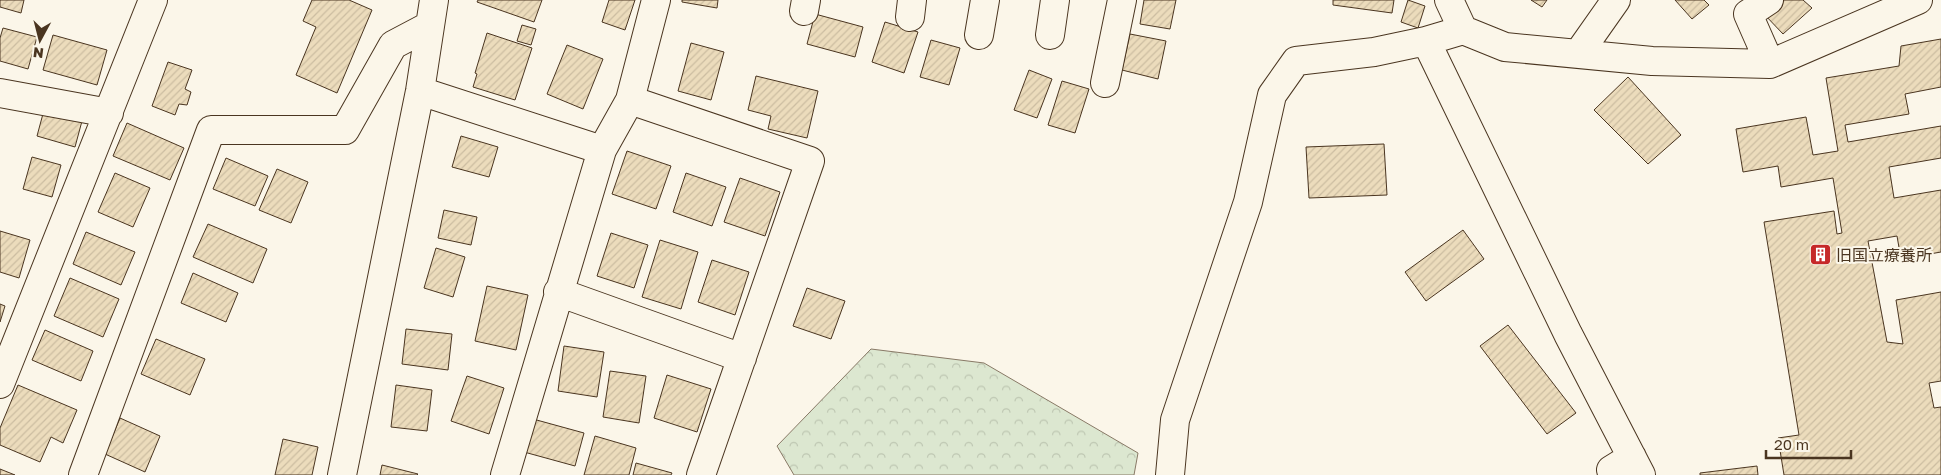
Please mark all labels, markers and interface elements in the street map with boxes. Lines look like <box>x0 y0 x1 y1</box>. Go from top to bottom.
north arrow <box>15 15 65 65</box>
text: N <box>32 44 45 62</box>
building icon: 旧国立療養所 <box>1808 243 1832 267</box>
place label: 旧国立療養所 <box>1836 245 1932 265</box>
scale bar <box>1766 428 1851 460</box>
text: 20 m <box>1774 435 1809 453</box>

